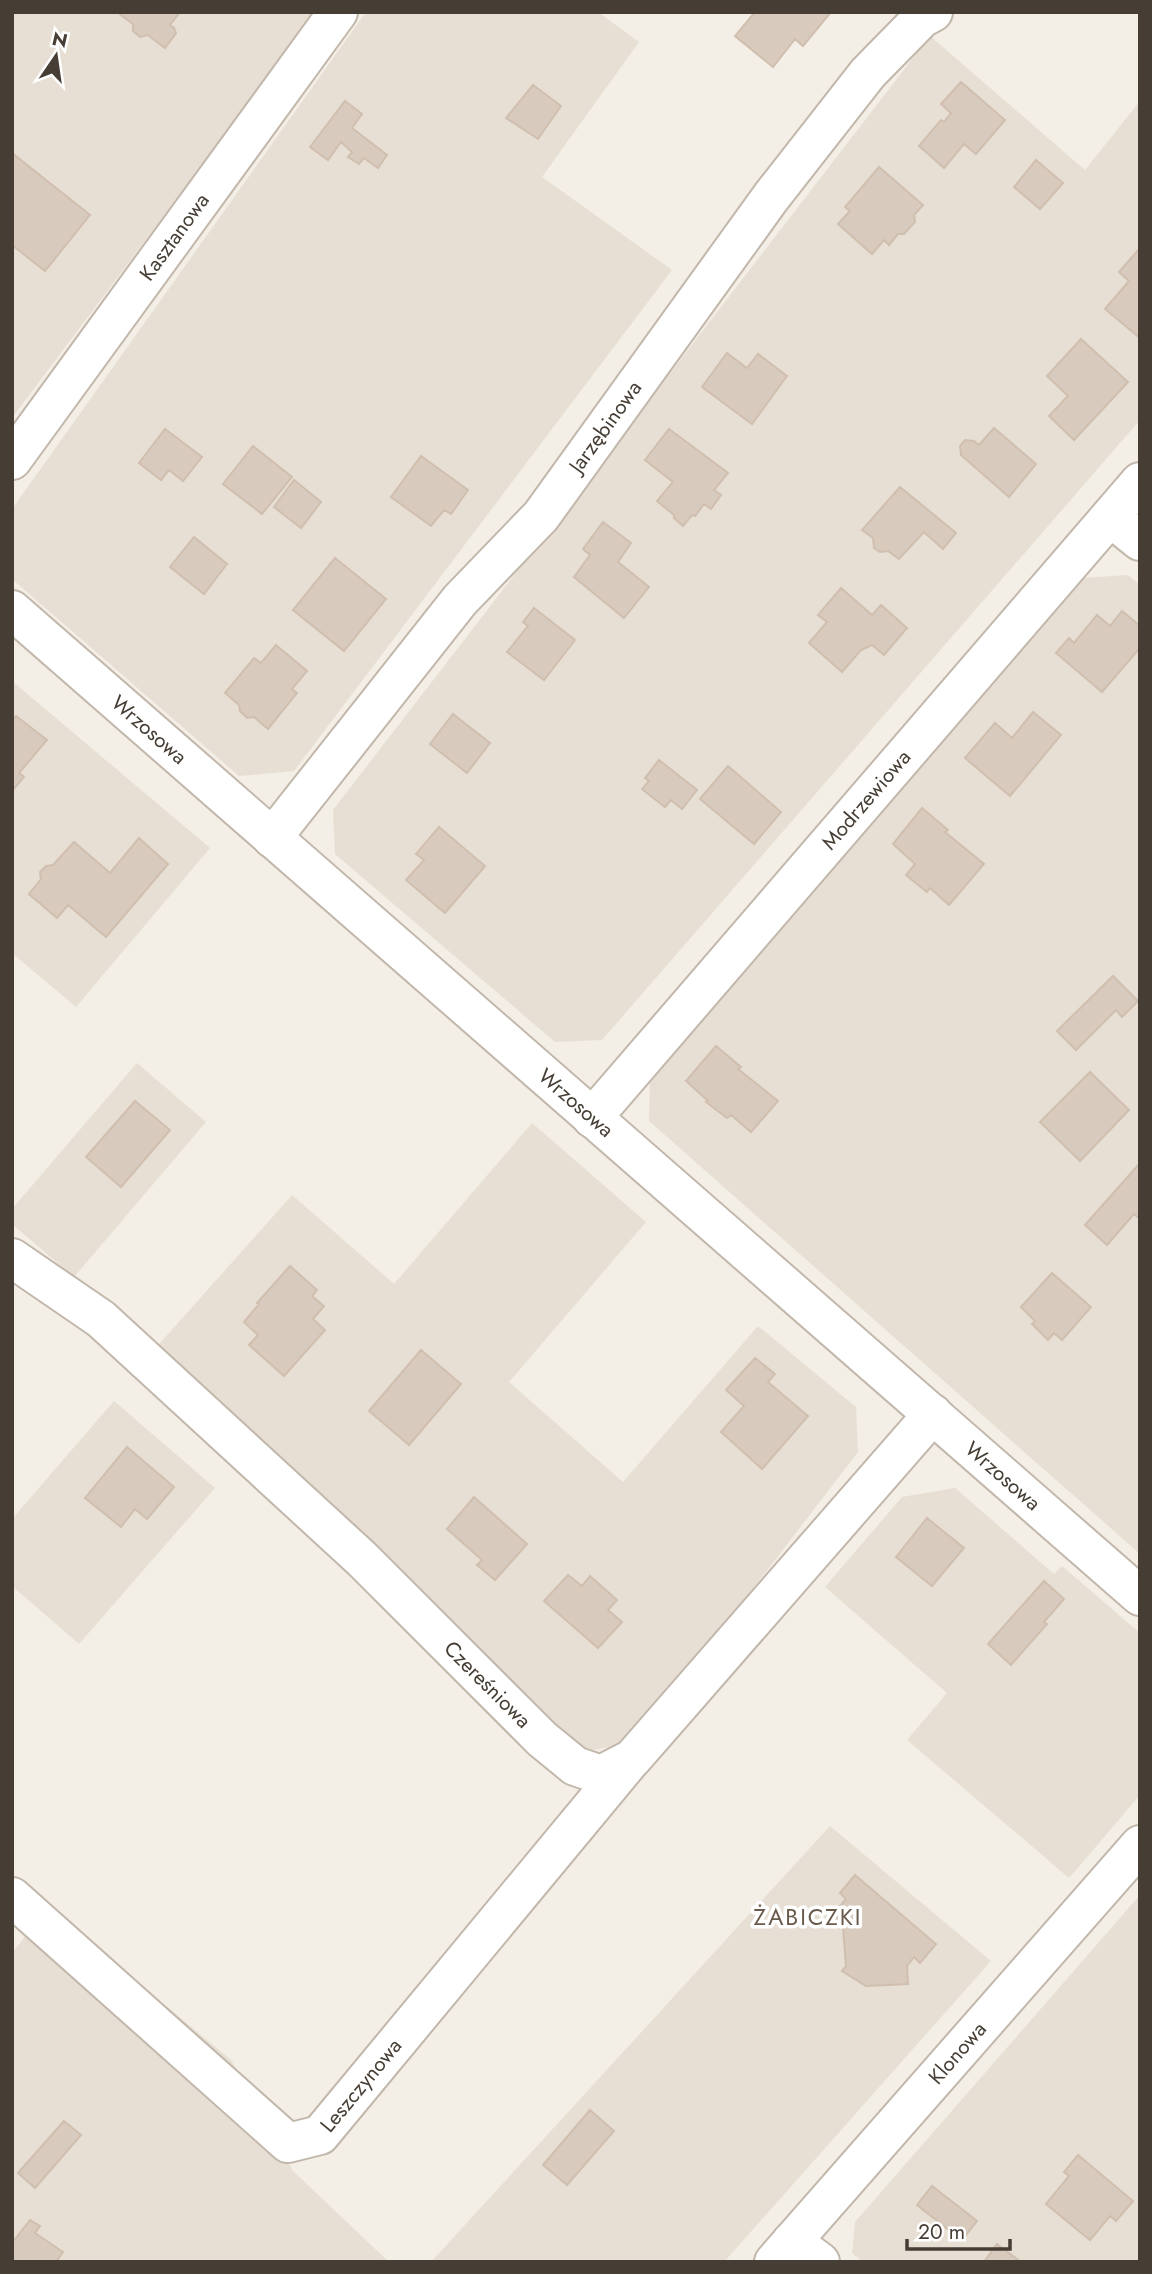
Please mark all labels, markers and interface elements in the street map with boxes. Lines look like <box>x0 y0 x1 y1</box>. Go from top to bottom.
north arrow <box>21 21 91 91</box>
text: N <box>49 25 70 55</box>
street label: Kasztanowa <box>132 187 216 287</box>
street label: Jarzębinowa <box>560 375 649 481</box>
street label: Wrzosowa <box>105 688 194 771</box>
street label: Modrzewiowa <box>814 743 918 856</box>
street label: Wrzosowa <box>531 1061 620 1145</box>
street label: Wrzosowa <box>958 1435 1047 1518</box>
street label: Czereśniowa <box>437 1634 538 1735</box>
district label: ŻABICZKI <box>754 1900 862 1934</box>
street label: Klonowa <box>921 2015 993 2091</box>
street label: Leszczynowa <box>313 2032 409 2139</box>
scale bar <box>907 2208 1010 2252</box>
text: 20 m <box>918 2217 965 2247</box>

